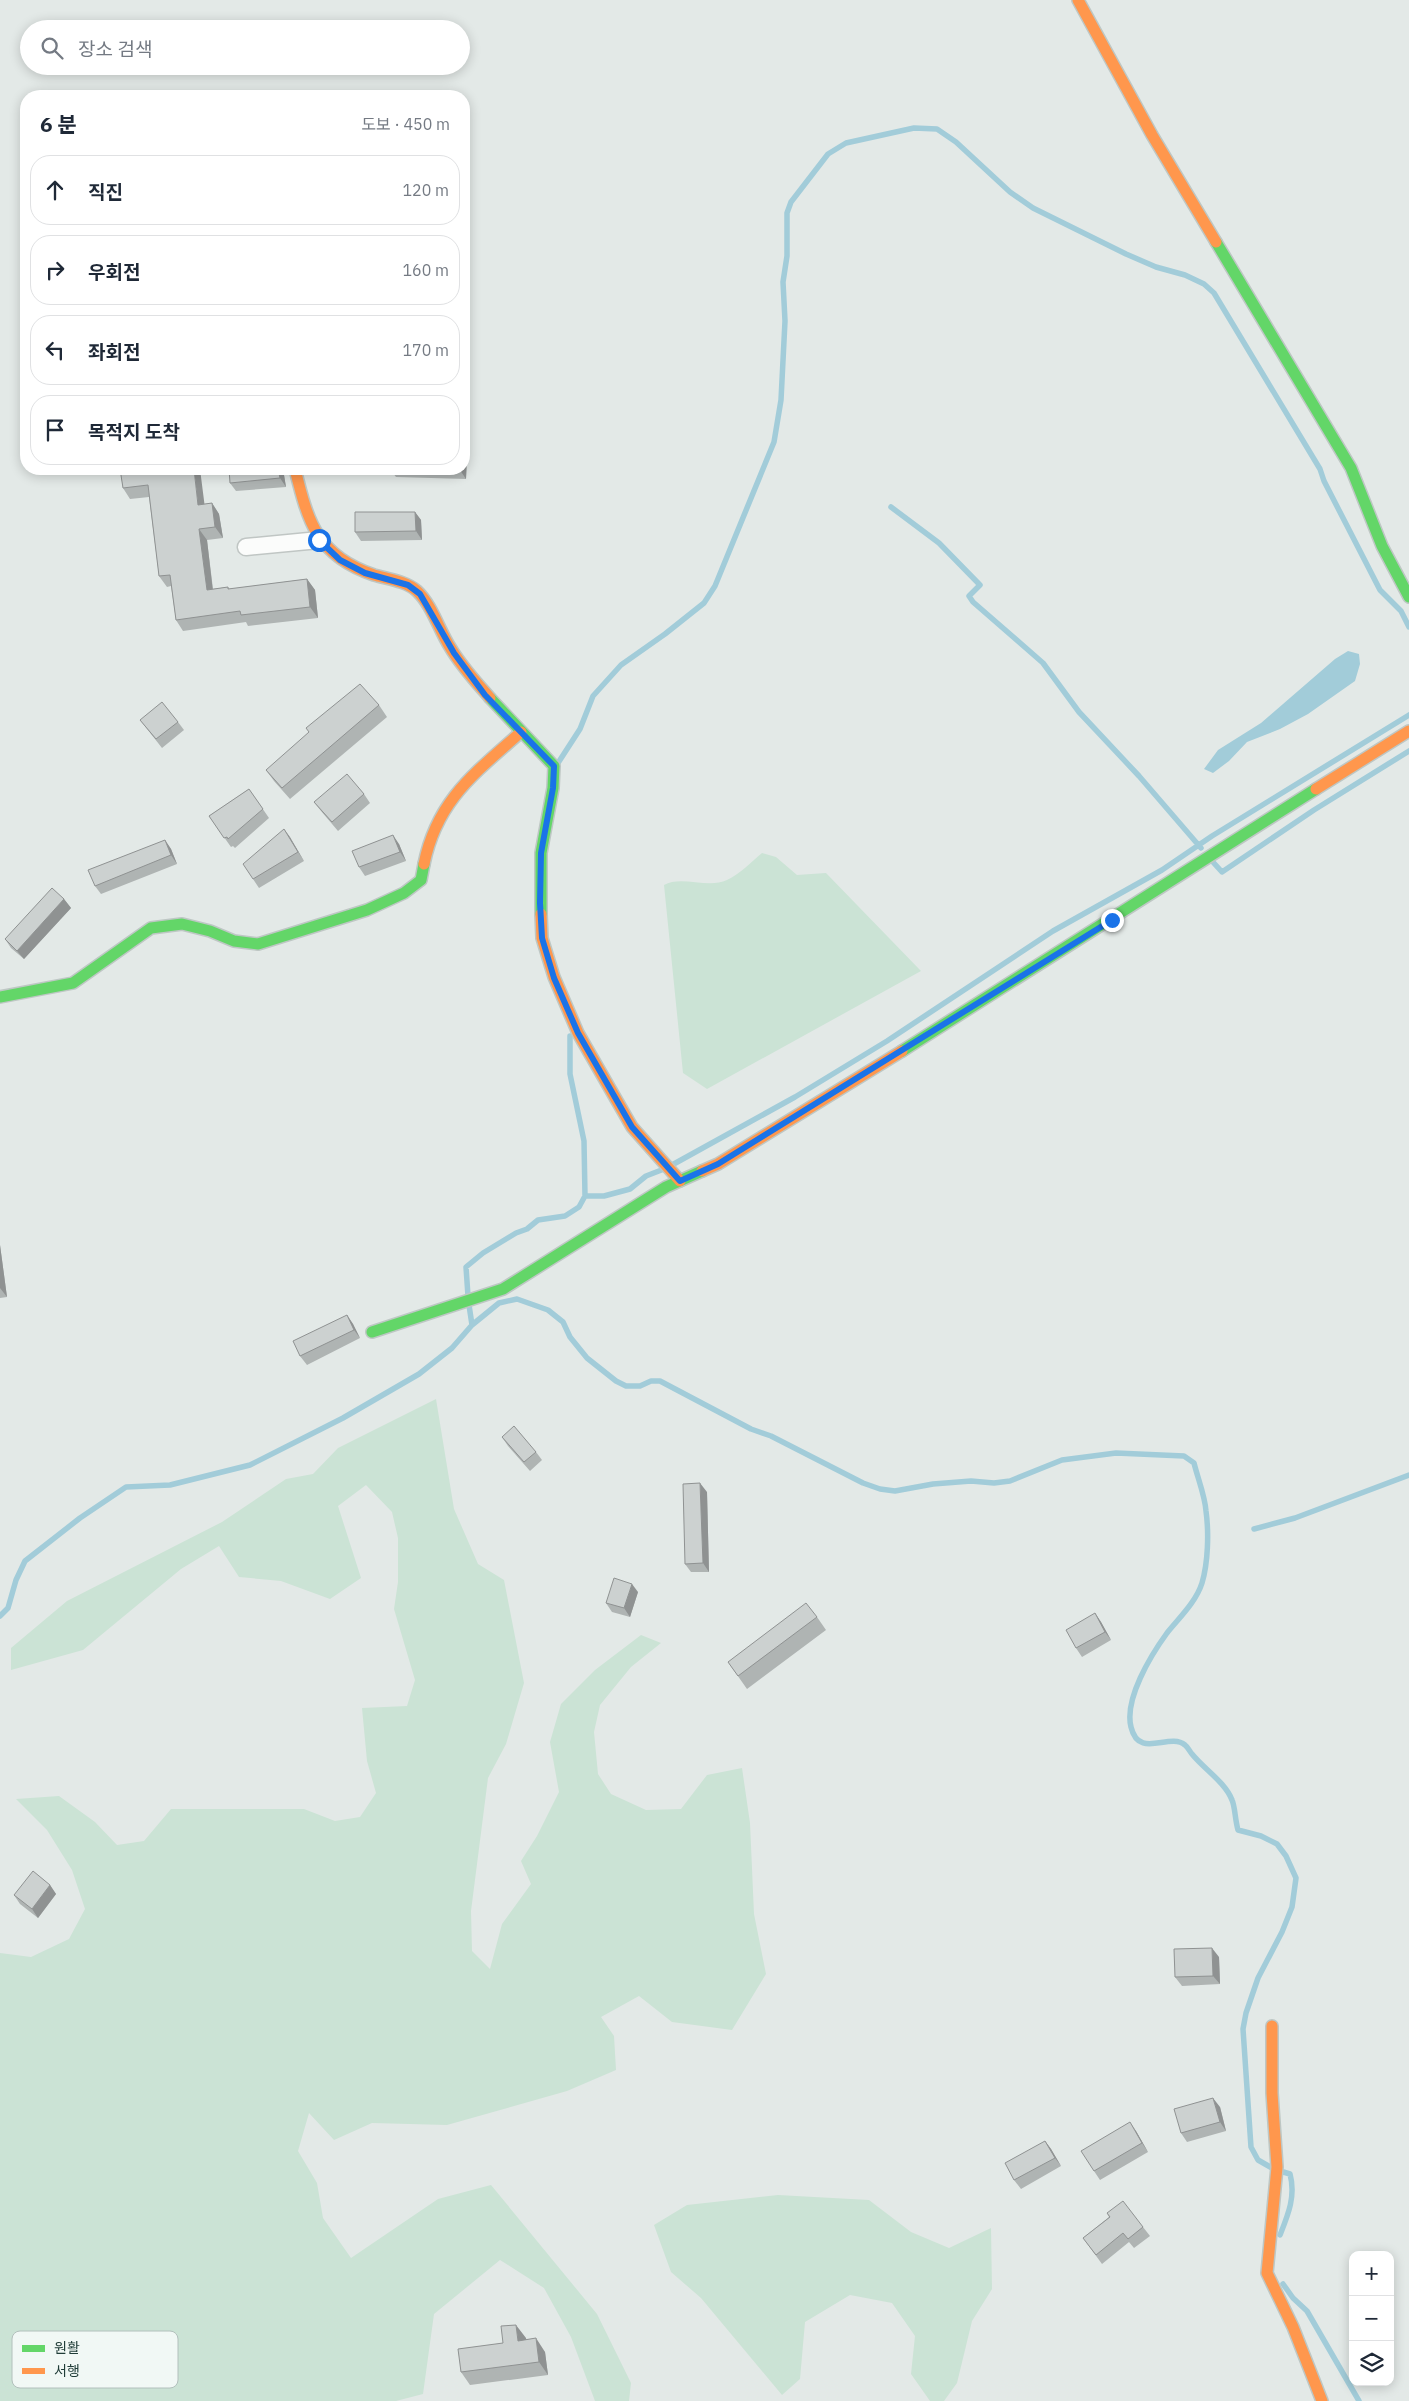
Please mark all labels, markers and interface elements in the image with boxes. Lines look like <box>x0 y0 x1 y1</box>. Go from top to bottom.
search box <box>20 20 470 75</box>
icon: search <box>38 34 66 62</box>
text: 장소 검색 <box>78 37 152 61</box>
text: 6 분 <box>40 110 77 138</box>
text: 도보 · 450 m <box>361 114 450 134</box>
icon: ahead <box>41 176 69 204</box>
text: 직진 <box>88 180 123 204</box>
text: 120 m <box>402 180 449 200</box>
icon: right <box>41 256 69 284</box>
text: 우회전 <box>88 260 140 284</box>
text: 160 m <box>402 260 449 280</box>
icon: left <box>41 336 69 364</box>
text: 좌회전 <box>88 340 140 364</box>
text: 170 m <box>402 340 449 360</box>
icon: arrive <box>41 416 69 444</box>
text: 목적지 도착 <box>88 420 180 444</box>
route start <box>308 529 331 552</box>
route end <box>1101 909 1124 932</box>
map controls <box>1349 2251 1394 2386</box>
button: + <box>1349 2251 1394 2296</box>
button: − <box>1349 2296 1394 2341</box>
legend <box>12 2331 178 2388</box>
text: 원활 <box>54 2339 80 2357</box>
button: layers <box>1349 2341 1394 2386</box>
text: 서행 <box>54 2362 80 2380</box>

